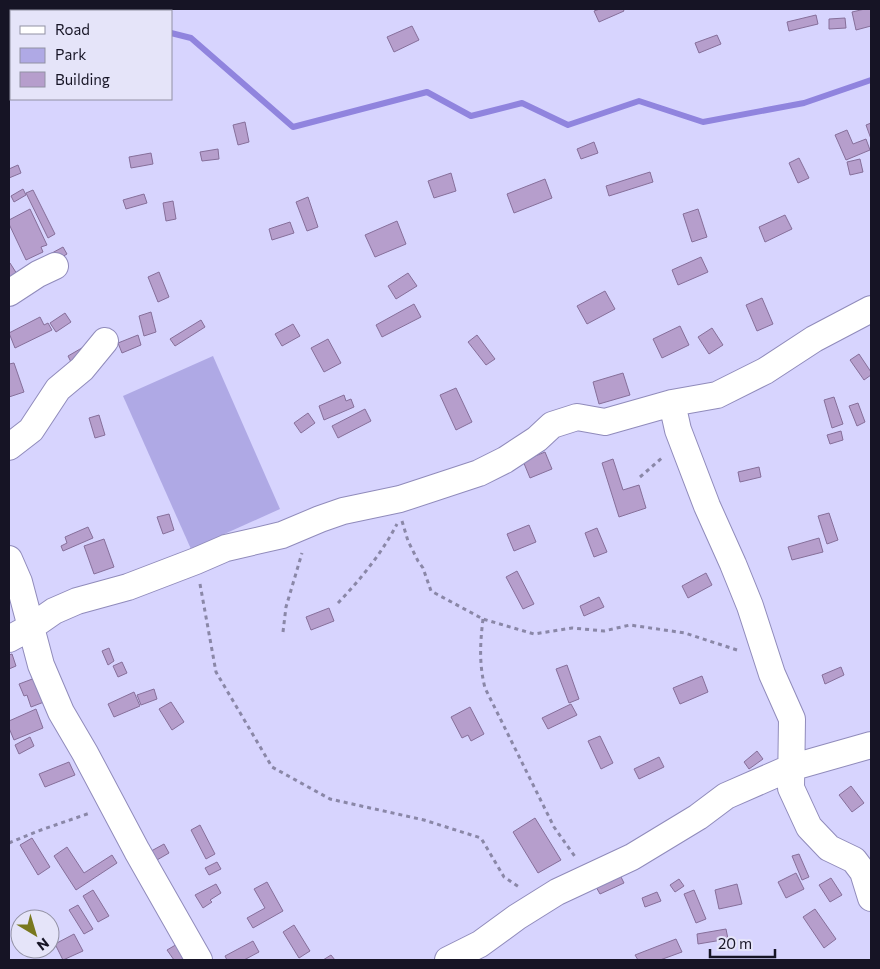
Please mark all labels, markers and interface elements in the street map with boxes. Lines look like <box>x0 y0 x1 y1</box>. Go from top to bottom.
legend <box>10 10 172 100</box>
text: Road <box>55 20 90 38</box>
text: Park <box>55 45 86 63</box>
text: Building <box>55 70 110 88</box>
north arrow <box>10 909 60 959</box>
scale bar <box>710 926 775 958</box>
text: 20 m <box>718 934 752 952</box>
text: N <box>34 935 53 955</box>

